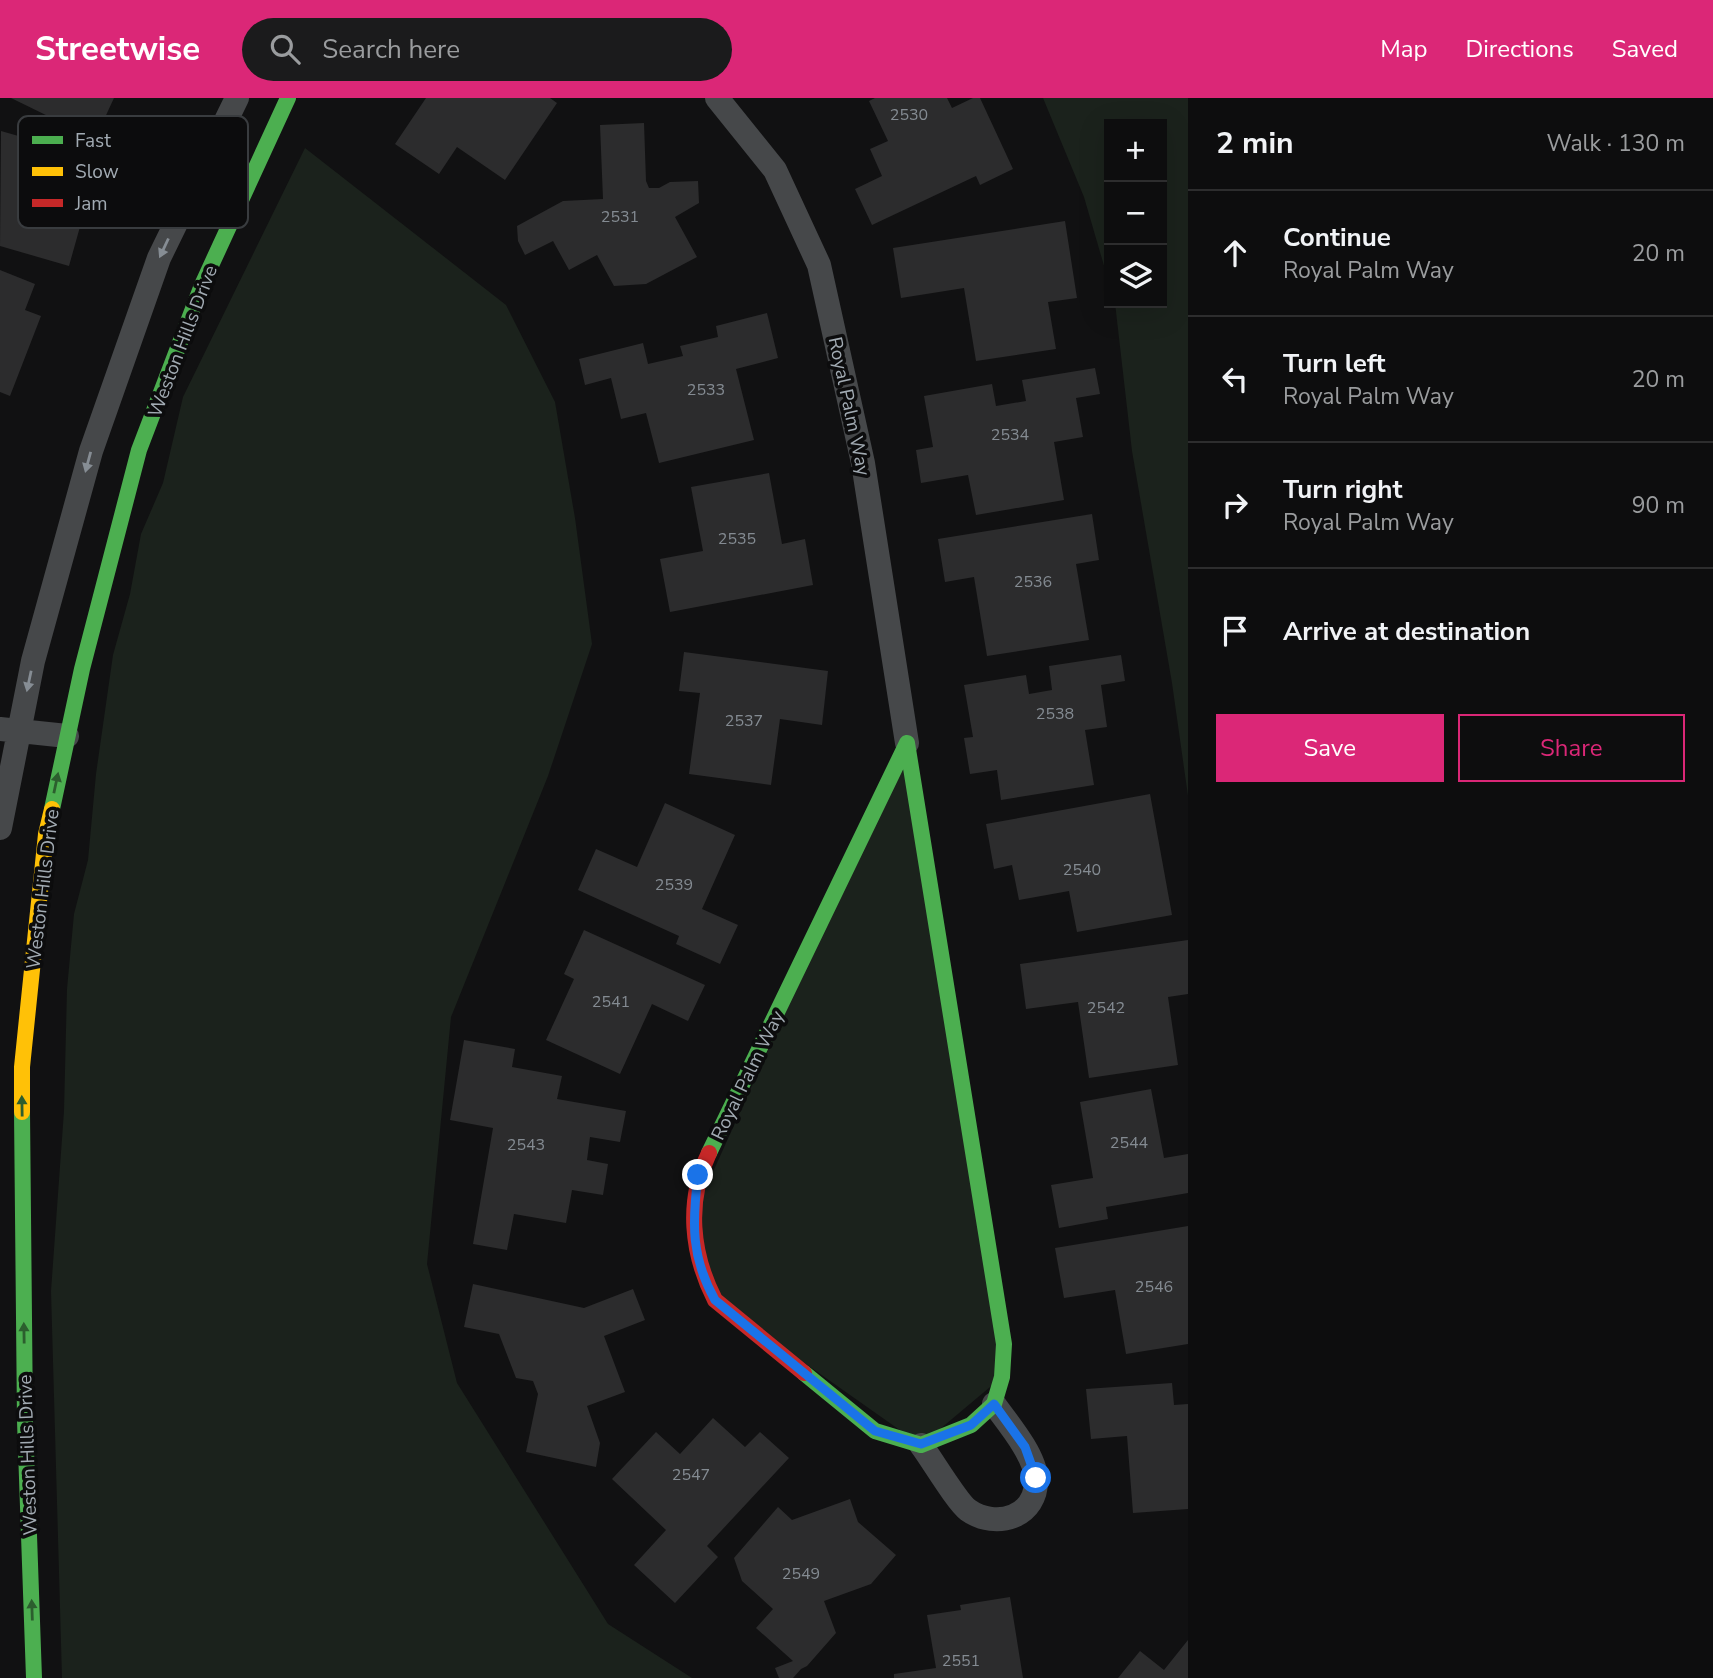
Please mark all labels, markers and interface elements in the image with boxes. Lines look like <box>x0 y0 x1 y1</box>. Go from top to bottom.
search box <box>242 18 732 81</box>
text: Streetwise <box>35 27 200 72</box>
icon: search <box>266 30 304 68</box>
text: Search here <box>322 32 460 67</box>
text: Map <box>1380 33 1427 65</box>
text: Directions <box>1465 33 1574 65</box>
text: Saved <box>1612 33 1678 65</box>
house number: 2530 <box>890 104 928 126</box>
legend <box>18 116 248 228</box>
map controls <box>1104 119 1167 308</box>
button: + <box>1104 119 1167 182</box>
text: 2 min <box>1216 123 1294 164</box>
text: Fast <box>75 128 111 154</box>
text: Walk · 130 m <box>1546 128 1685 159</box>
text: Slow <box>75 159 119 185</box>
button: − <box>1104 182 1167 245</box>
text: Jam <box>74 191 108 217</box>
house number: 2531 <box>601 206 639 228</box>
text: Continue <box>1283 220 1391 255</box>
icon: ahead <box>1216 234 1254 272</box>
one-way arrow <box>159 237 170 258</box>
text: 20 m <box>1632 238 1685 269</box>
button: layers <box>1104 245 1167 308</box>
text: Royal Palm Way <box>1283 255 1454 286</box>
street label: Weston Hills Drive <box>142 262 224 421</box>
street label: Royal Palm Way <box>822 335 876 478</box>
text: Turn left <box>1283 346 1386 381</box>
icon: left <box>1216 360 1254 398</box>
text: 20 m <box>1632 364 1685 395</box>
house number: 2533 <box>687 379 725 401</box>
text: Royal Palm Way <box>1283 381 1454 412</box>
house number: 2534 <box>991 424 1030 446</box>
one-way arrow <box>82 451 92 472</box>
text: Turn right <box>1283 472 1402 507</box>
icon: right <box>1216 486 1254 524</box>
text: 90 m <box>1632 490 1685 521</box>
text: Royal Palm Way <box>1283 507 1454 538</box>
house number: 2535 <box>718 528 756 550</box>
house number: 2536 <box>1014 571 1052 593</box>
icon: arrive <box>1216 612 1254 650</box>
text: Arrive at destination <box>1283 614 1530 649</box>
one-way arrow <box>23 670 34 692</box>
house number: 2538 <box>1036 703 1074 725</box>
house number: 2537 <box>725 710 763 732</box>
button: Save <box>1216 714 1444 782</box>
button: Share <box>1458 714 1685 782</box>
one-way arrow <box>51 772 62 794</box>
street label: Weston Hills Drive <box>20 808 66 971</box>
house number: 2540 <box>1063 859 1101 881</box>
house number: 2539 <box>655 874 693 896</box>
house number: 2541 <box>592 991 630 1013</box>
house number: 2542 <box>1087 997 1125 1019</box>
street label: Royal Palm Way <box>705 1006 791 1145</box>
one-way arrow <box>16 1095 28 1117</box>
house number: 2544 <box>1110 1132 1149 1154</box>
house number: 2543 <box>507 1134 545 1156</box>
route end <box>682 1159 713 1190</box>
house number: 2546 <box>1135 1276 1173 1298</box>
one-way arrow <box>18 1322 30 1344</box>
street label: Weston Hills Drive <box>12 1374 44 1536</box>
route start <box>1020 1462 1051 1493</box>
house number: 2547 <box>672 1464 710 1486</box>
house number: 2549 <box>782 1563 820 1585</box>
one-way arrow <box>26 1599 37 1621</box>
house number: 2551 <box>942 1650 980 1672</box>

